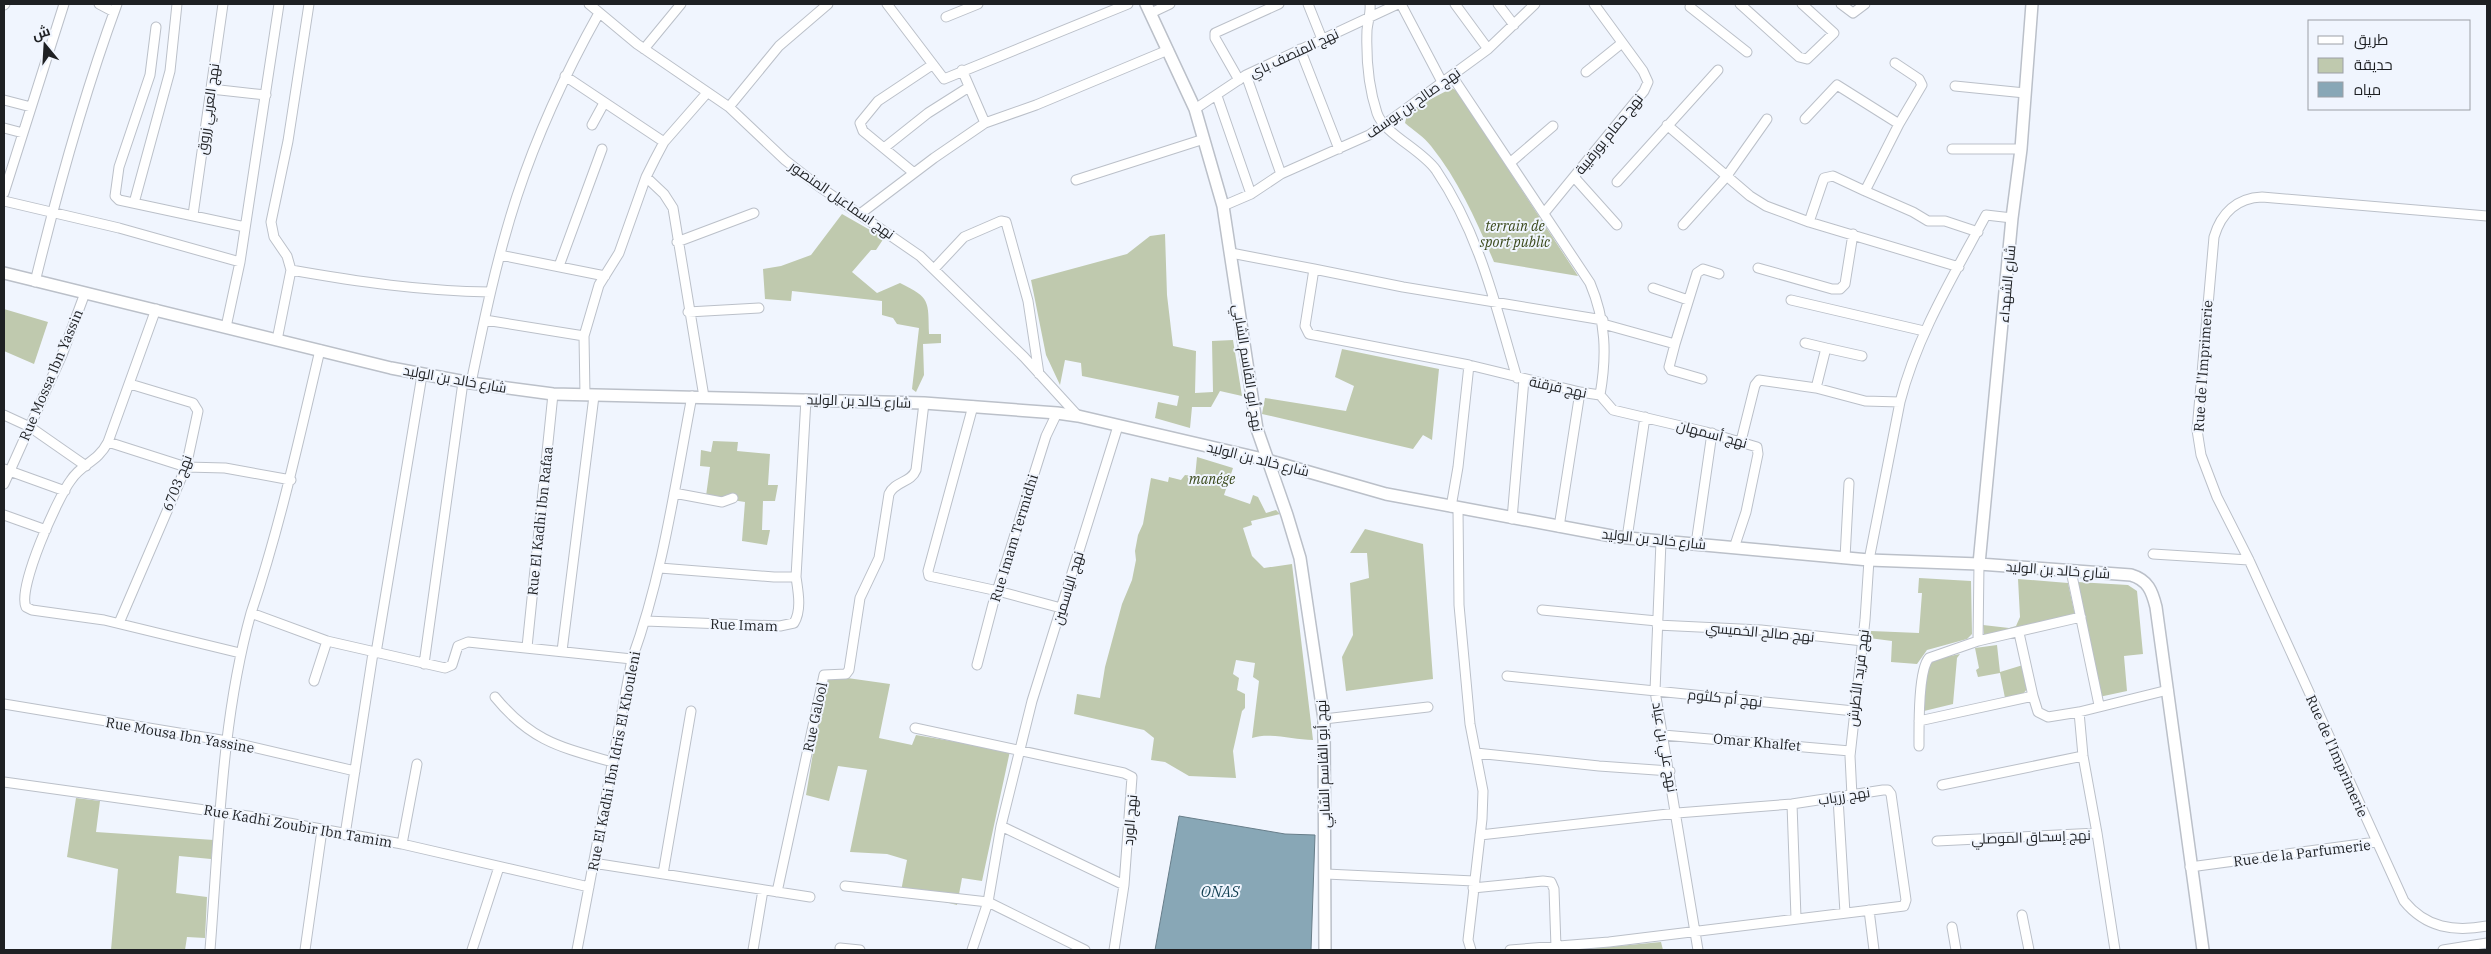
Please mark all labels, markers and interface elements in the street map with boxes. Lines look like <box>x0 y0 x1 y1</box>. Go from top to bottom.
north arrow <box>20 20 70 70</box>
legend <box>2308 20 2471 110</box>
text: ش <box>30 21 52 44</box>
street label: نهج المنصف باي <box>1246 24 1343 84</box>
text: طريق <box>2354 30 2388 50</box>
text: حديقة <box>2354 55 2393 74</box>
street label: نهج العربي زروق <box>193 62 226 156</box>
street label: نهج صالح بن يوسف <box>1362 64 1464 142</box>
text: مياه <box>2354 80 2381 99</box>
street label: نهج حمام بورقيبة <box>1571 90 1648 179</box>
street label: نهج اسماعيل المنصور <box>785 156 898 243</box>
park label: terrain de sport public <box>1480 217 1550 251</box>
street label: شارع الشهداء <box>1995 244 2019 324</box>
street label: Rue de l'Imprimerie <box>2189 300 2217 432</box>
street label: نهج أبو القاسم الشابي <box>1226 303 1267 433</box>
street label: Rue Mossa Ibn Yassin <box>15 306 87 444</box>
street label: شارع خالد بن الوليد <box>402 361 508 397</box>
street label: نهج قرقنة <box>1528 372 1588 402</box>
street label: شارع خالد بن الوليد <box>806 390 912 412</box>
street label: نهج أسمهان <box>1675 416 1749 452</box>
street label: شارع خالد بن الوليد <box>1205 438 1311 480</box>
street label: Rue El Kadhi Ibn Rafaa <box>523 445 557 596</box>
street label: نهج 6703 <box>158 452 196 514</box>
park label: manége <box>1189 470 1236 488</box>
street label: Rue Imam Termidhi <box>986 472 1042 604</box>
street label: شارع خالد بن الوليد <box>1601 525 1707 553</box>
street label: نهج الياسمين <box>1048 549 1088 627</box>
street label: شارع خالد بن الوليد <box>2005 557 2111 583</box>
street label: Rue Imam <box>710 615 778 635</box>
street label: نهج صالح الخميسي <box>1705 618 1815 648</box>
street label: نهج فريد الأطرش <box>1843 628 1873 728</box>
street label: Rue El Kadhi Ibn Idris El Khouleni <box>584 650 644 872</box>
street label: Rue Galool <box>799 680 831 754</box>
street label: نهج أم كلثوم <box>1687 685 1763 712</box>
street label: Rue de l'Imprimerie <box>2302 692 2372 820</box>
street label: نهج أبو القاسم الشابي <box>1312 699 1337 829</box>
street label: نهج علي بن عياد <box>1645 700 1682 794</box>
street label: Rue Mousa Ibn Yassine <box>104 713 256 757</box>
street label: Omar Khalfet <box>1712 729 1802 755</box>
street label: نهج زرياب <box>1817 783 1871 809</box>
street label: نهج الورد <box>1119 794 1141 846</box>
street label: Rue Kadhi Zoubir Ibn Tamim <box>202 801 394 851</box>
street label: نهج إسحاق الموصلي <box>1971 826 2091 851</box>
street label: Rue de la Parfumerie <box>2232 836 2372 870</box>
water label: ONAS <box>1201 882 1240 901</box>

